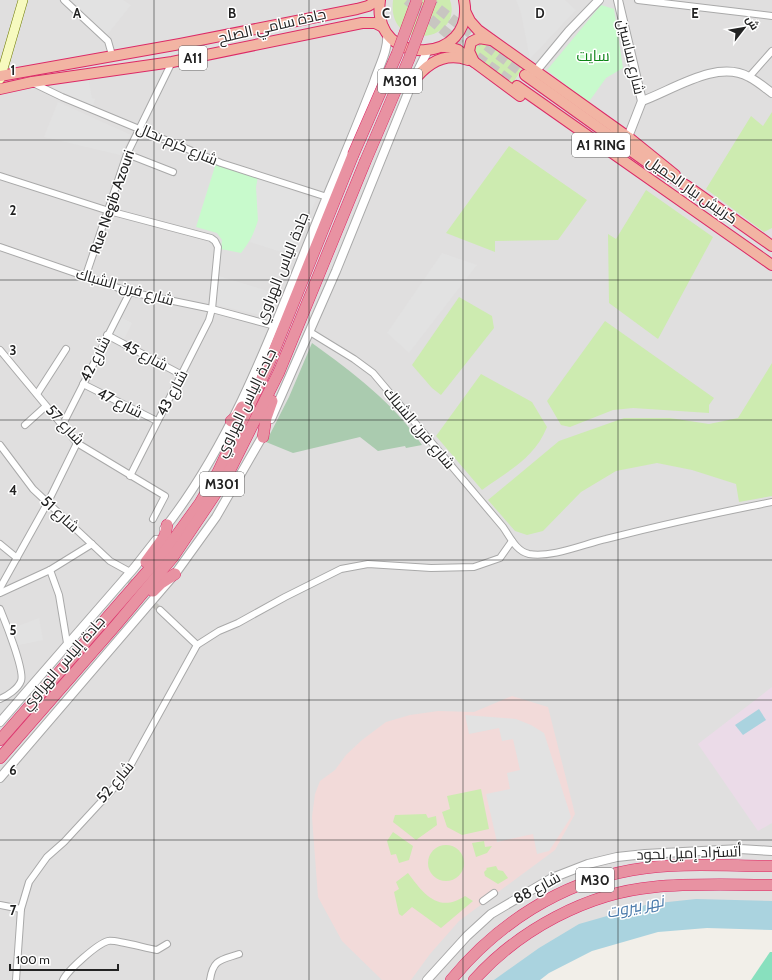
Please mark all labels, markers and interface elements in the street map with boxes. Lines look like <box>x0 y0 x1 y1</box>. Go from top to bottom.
text: A <box>73 5 82 21</box>
street label: جادة سامي الصلح <box>216 5 328 50</box>
text: B <box>228 5 236 21</box>
text: C <box>382 5 390 21</box>
text: D <box>535 5 545 21</box>
text: E <box>691 5 699 21</box>
north arrow <box>724 8 764 48</box>
text: ش <box>743 13 762 33</box>
street label: شارع ساسين <box>612 18 648 97</box>
road number: A11 <box>179 46 207 70</box>
park label: سايت <box>576 47 610 65</box>
text: 1 <box>11 62 15 78</box>
road number: M301 <box>378 69 422 93</box>
street label: شارع كرم ىحال <box>133 119 220 171</box>
road number: A1 RING <box>572 133 630 157</box>
street label: Rue Negib Azouri <box>86 148 138 256</box>
street label: كرنيش بيار الجميل <box>643 152 741 229</box>
text: 2 <box>10 202 17 218</box>
street label: جادة الياس الهراوي <box>251 210 315 328</box>
street label: شارع فرن الشباك <box>73 264 176 312</box>
street label: شارع 42 <box>76 333 116 386</box>
street label: شارع 45 <box>118 335 171 376</box>
text: 3 <box>9 342 17 358</box>
street label: جادة إلياس الهراوي <box>212 346 283 462</box>
street label: شارع 43 <box>152 367 193 420</box>
street label: شارع 47 <box>93 384 146 424</box>
street label: شارع فرن الشباك <box>378 384 458 474</box>
street label: شارع 57 <box>41 401 88 450</box>
road number: M301 <box>200 472 244 496</box>
text: 4 <box>9 482 17 498</box>
street label: شارع 51 <box>36 492 83 538</box>
street label: جادة إلياس الهراوي <box>17 612 111 716</box>
text: 5 <box>10 622 17 638</box>
street label: شارع 52 <box>93 758 139 808</box>
text: 6 <box>9 762 17 778</box>
street label: أتستراد إميل لحود <box>636 841 742 865</box>
street label: شارع 88 <box>510 868 565 910</box>
road number: M30 <box>576 868 614 892</box>
water label: نهر بيروت <box>605 891 667 922</box>
text: 7 <box>10 902 17 918</box>
scale bar <box>10 946 118 972</box>
text: 100 m <box>16 952 50 967</box>

